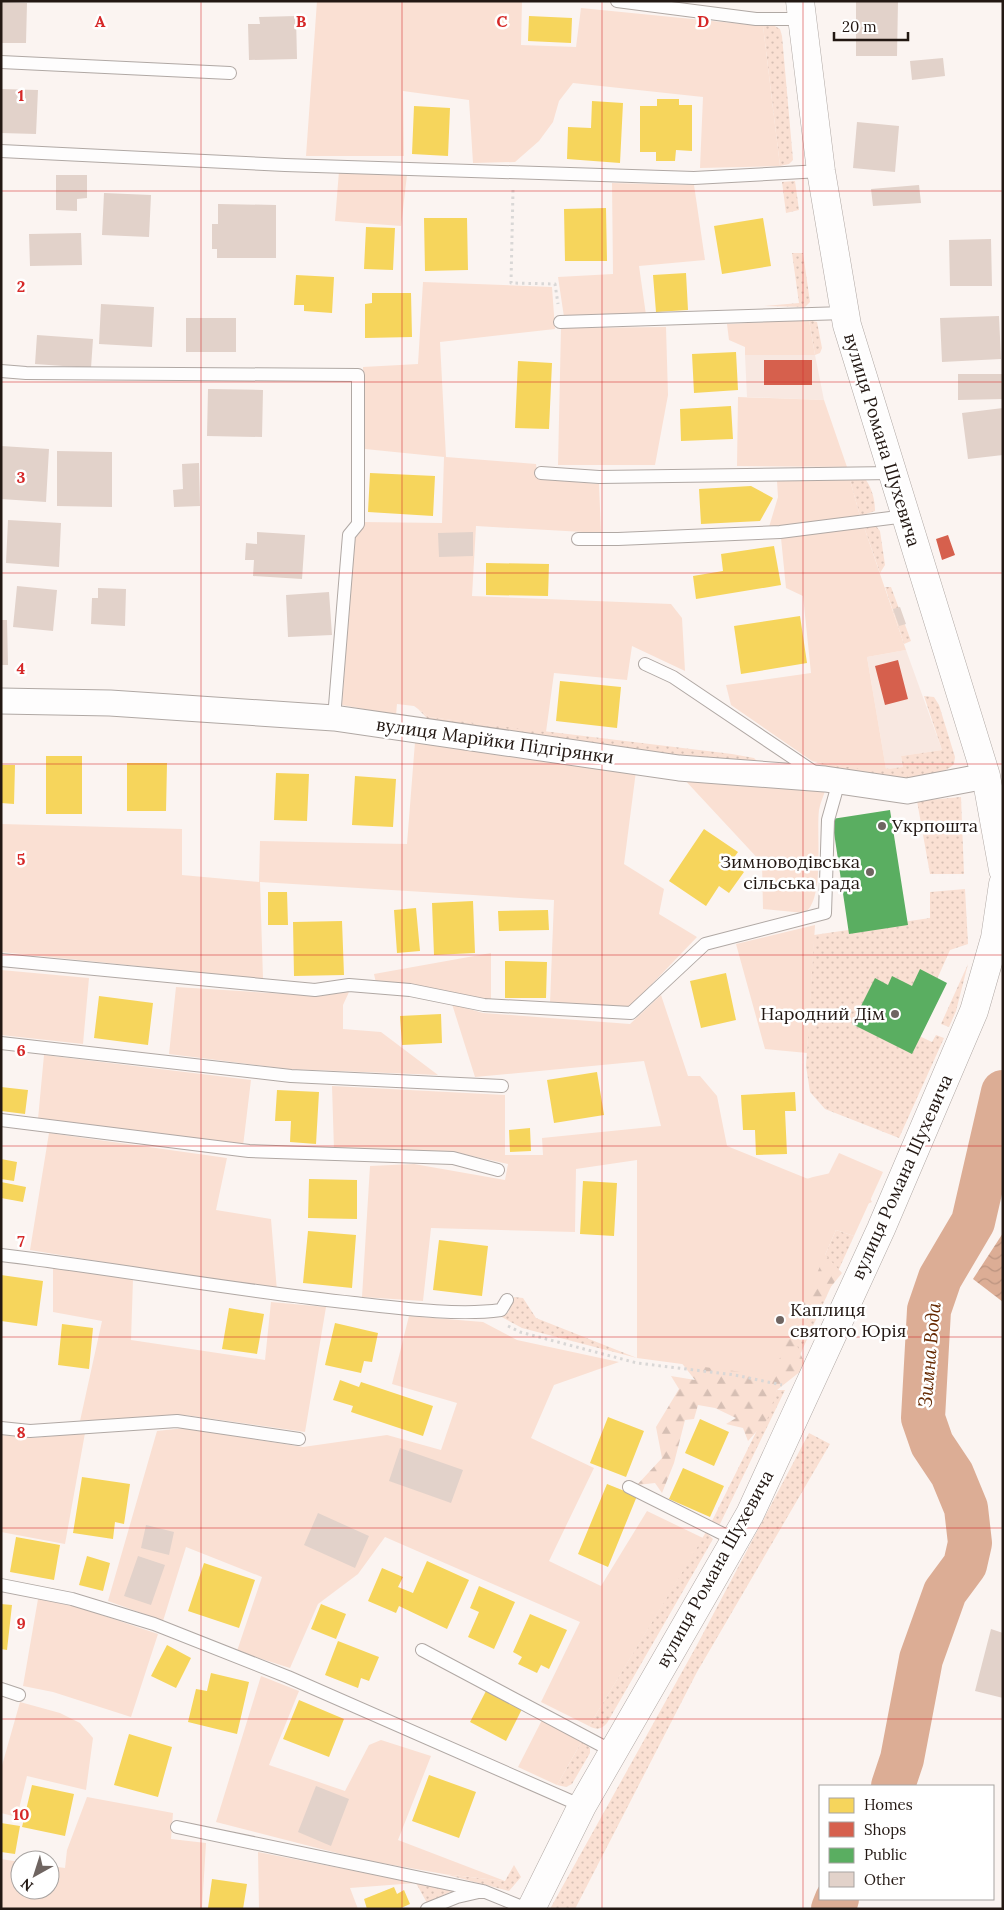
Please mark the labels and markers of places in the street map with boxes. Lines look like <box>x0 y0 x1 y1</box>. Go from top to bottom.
place label: Укрпошта <box>891 814 978 837</box>
marker: Укрпошта <box>876 820 888 832</box>
place label: Зимноводівська сільська рада <box>720 850 860 894</box>
marker: Зимноводівська сільська рада <box>864 866 876 878</box>
place label: Народний Дім <box>761 1002 885 1025</box>
marker: Народний Дім <box>889 1008 901 1020</box>
place label: Каплиця святого Юрія <box>790 1298 906 1342</box>
marker: Каплиця святого Юрія <box>774 1314 786 1326</box>

